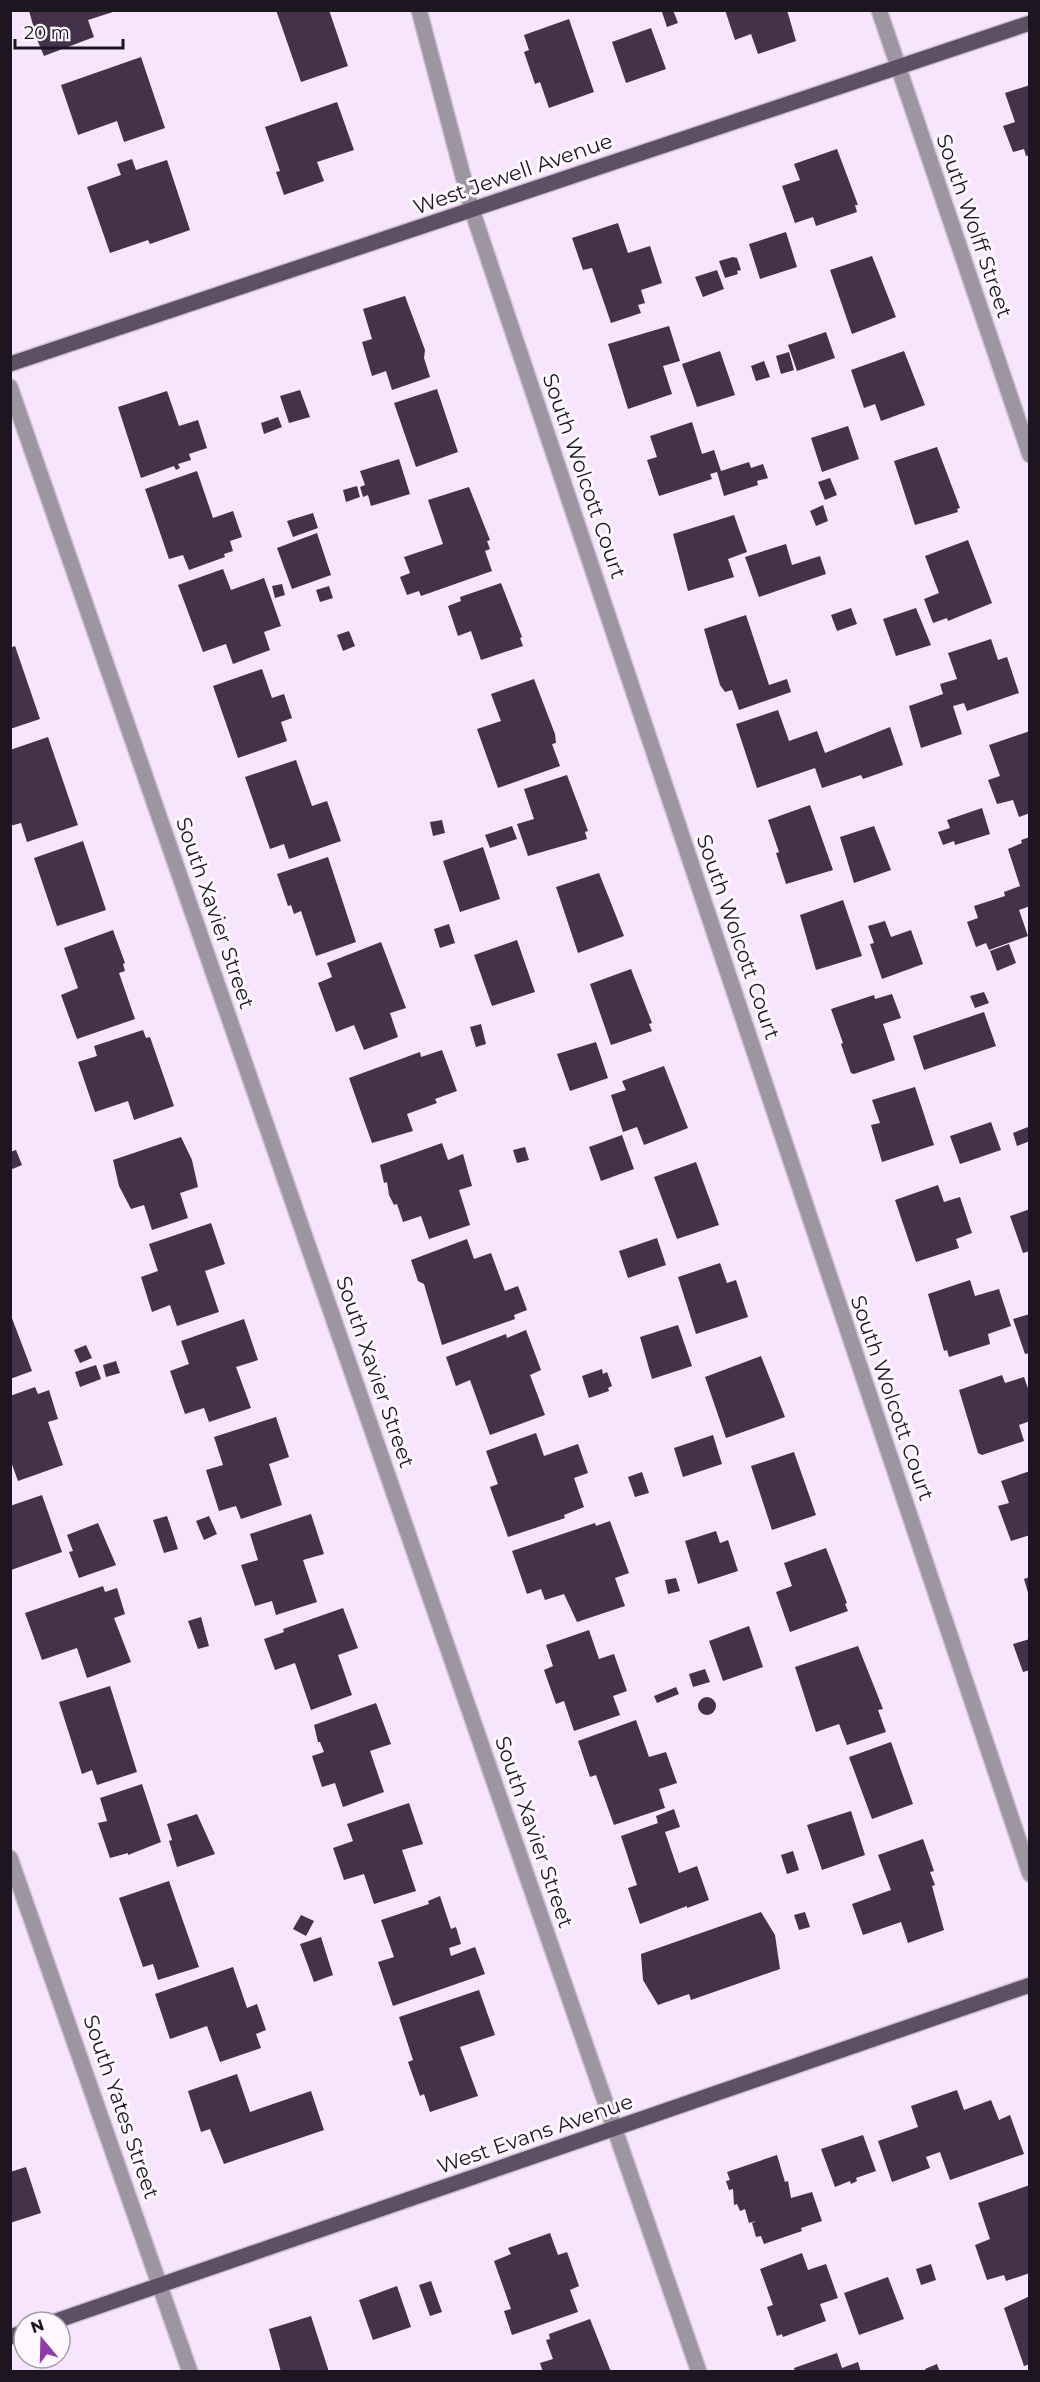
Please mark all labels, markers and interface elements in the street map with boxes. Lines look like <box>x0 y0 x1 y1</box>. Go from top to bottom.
scale bar <box>15 12 123 50</box>
text: 20 m <box>24 22 70 44</box>
street label: West Jewell Avenue <box>410 128 616 219</box>
street label: South Wolff Street <box>931 131 1018 321</box>
street label: South Wolcott Court <box>538 370 631 582</box>
street label: South Xavier Street <box>171 814 260 1012</box>
street label: South Wolcott Court <box>692 831 785 1043</box>
street label: South Xavier Street <box>331 1273 420 1471</box>
street label: South Wolcott Court <box>846 1292 939 1504</box>
street label: South Xavier Street <box>490 1733 579 1931</box>
street label: South Yates Street <box>78 2012 165 2202</box>
street label: West Evans Avenue <box>434 2088 636 2179</box>
north arrow <box>12 2310 72 2370</box>
text: N <box>28 2315 46 2337</box>

